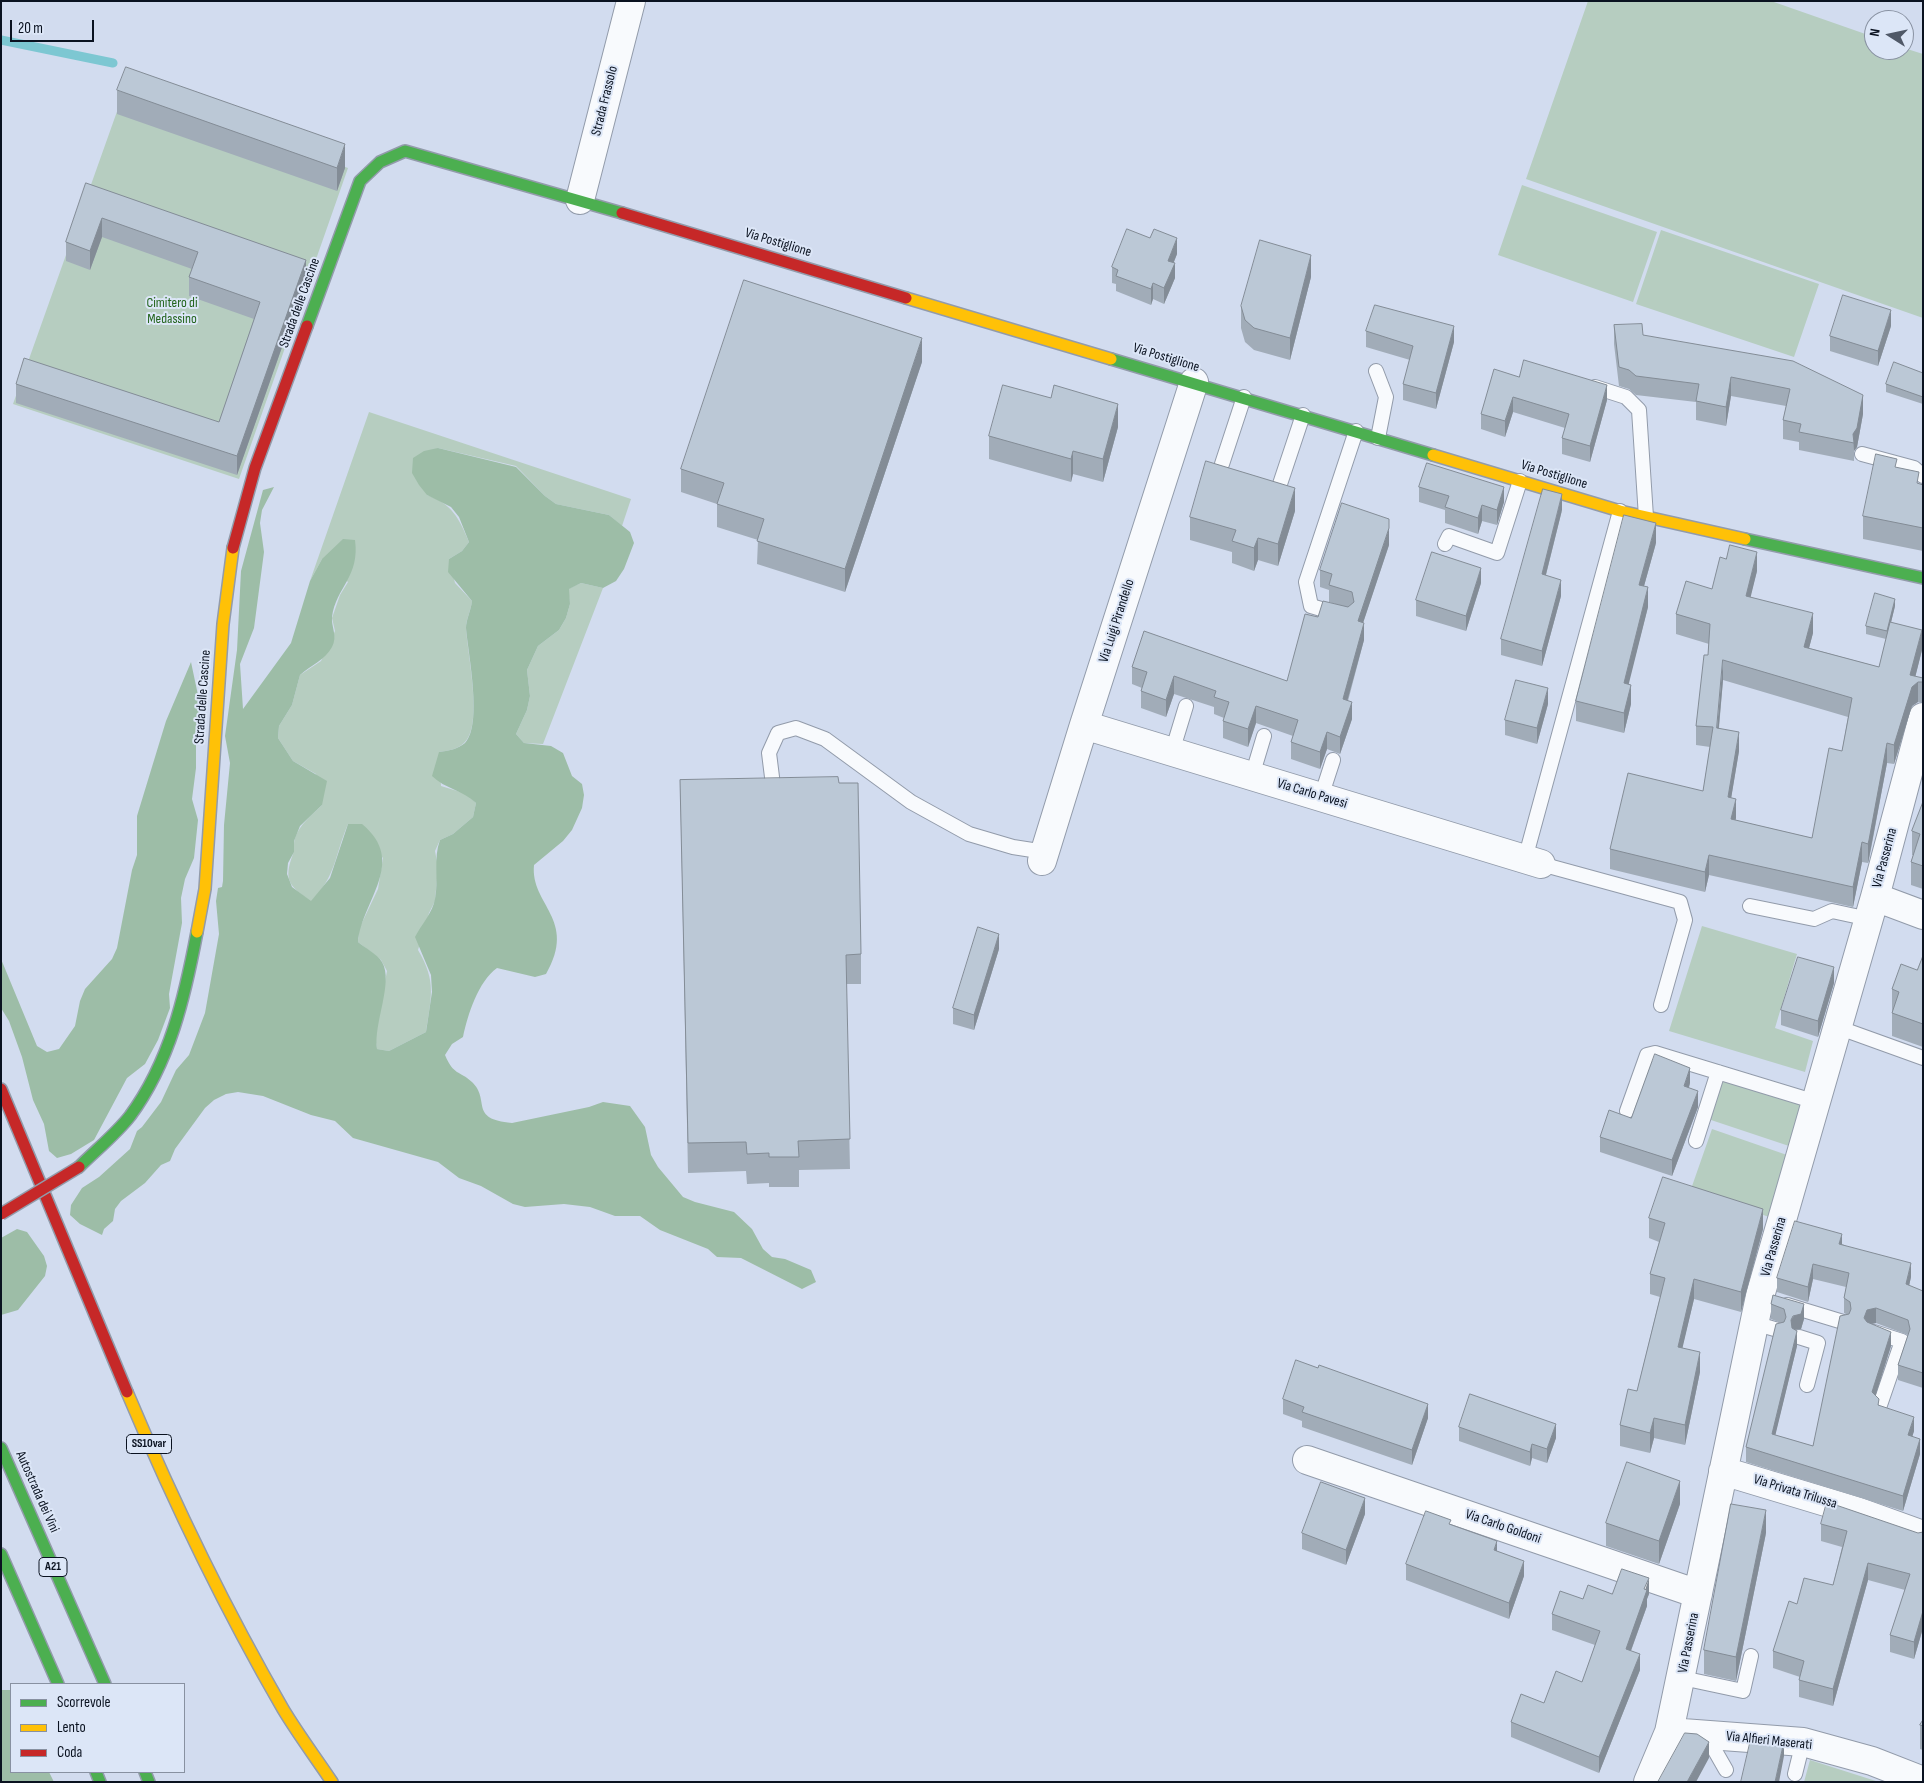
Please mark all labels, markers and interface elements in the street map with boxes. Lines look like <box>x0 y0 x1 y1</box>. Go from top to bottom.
scale bar <box>12 10 96 42</box>
north arrow <box>1864 10 1914 60</box>
text: 20 m <box>18 19 43 38</box>
text: N <box>1866 27 1884 38</box>
street label: Strada Frassolo <box>588 64 622 138</box>
street label: Via Postiglione <box>743 225 813 261</box>
street label: Strada delle Cascine <box>276 256 324 350</box>
park label: Cimitero di Medassino <box>146 295 198 328</box>
street label: Via Postiglione <box>1131 340 1201 376</box>
street label: Via Postiglione <box>1519 457 1589 493</box>
street label: Via Luigi Pirandello <box>1096 577 1138 665</box>
street label: Strada delle Cascine <box>191 649 215 745</box>
street label: Via Carlo Pavesi <box>1275 775 1349 813</box>
street label: Via Passerina <box>1869 826 1901 890</box>
street label: Via Passerina <box>1757 1215 1791 1279</box>
road number: SS10var <box>126 1435 172 1454</box>
street label: Autostrada dei Vini <box>12 1449 62 1535</box>
street label: Via Privata Trilussa <box>1751 1471 1839 1513</box>
street label: Via Carlo Goldoni <box>1463 1506 1543 1548</box>
road number: A21 <box>39 1558 67 1576</box>
street label: Via Passerina <box>1675 1611 1703 1675</box>
legend <box>10 1683 185 1773</box>
text: Scorrevole <box>57 1693 111 1712</box>
text: Lento <box>57 1718 86 1737</box>
street label: Via Alfieri Maserati <box>1725 1728 1813 1754</box>
text: Coda <box>57 1743 82 1762</box>

